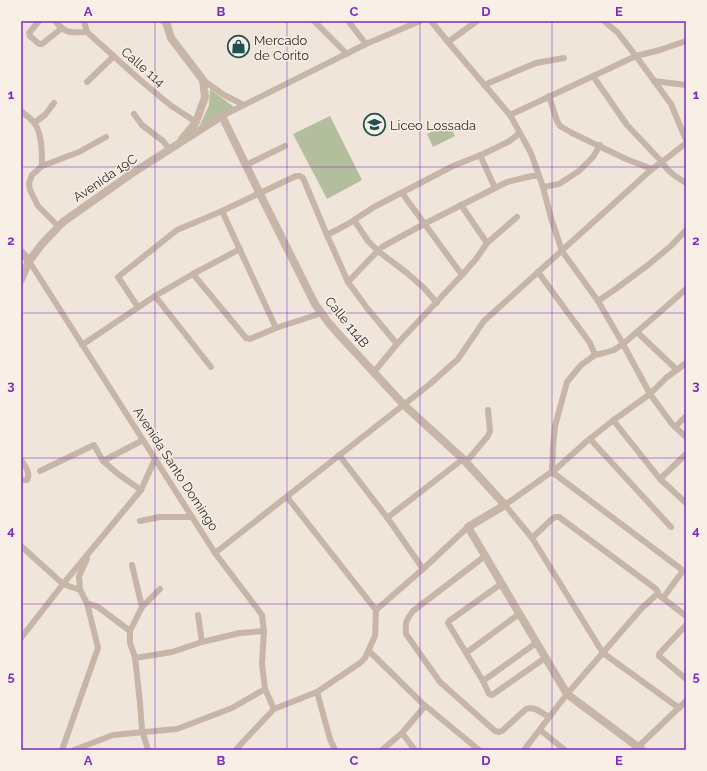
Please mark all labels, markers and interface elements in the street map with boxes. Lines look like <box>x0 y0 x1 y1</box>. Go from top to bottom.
text: A <box>84 4 93 19</box>
text: B <box>217 4 226 19</box>
text: C <box>350 4 359 19</box>
text: D <box>481 4 491 19</box>
text: E <box>615 4 623 19</box>
place label: Mercado de Corito <box>254 33 309 63</box>
shop icon: Mercado de Corito <box>225 34 251 60</box>
street label: Calle 114 <box>118 44 168 90</box>
text: 1 <box>8 87 15 102</box>
text: 1 <box>693 87 700 102</box>
school or university icon: Liceo Lossada <box>362 112 388 138</box>
place label: Liceo Lossada <box>390 118 476 133</box>
street label: Avenida 19C <box>70 151 140 205</box>
text: 2 <box>7 233 15 248</box>
text: 2 <box>692 233 700 248</box>
street label: Calle 114B <box>322 294 372 351</box>
text: 3 <box>7 378 15 393</box>
text: 3 <box>692 378 700 393</box>
street label: Avenida Santo Domingo <box>130 404 222 534</box>
text: 4 <box>7 523 15 538</box>
text: 4 <box>692 523 700 538</box>
text: 5 <box>7 669 15 684</box>
text: 5 <box>692 669 700 684</box>
text: A <box>84 753 93 768</box>
text: B <box>217 753 226 768</box>
text: C <box>350 753 359 768</box>
text: D <box>481 753 491 768</box>
text: E <box>615 753 623 768</box>

